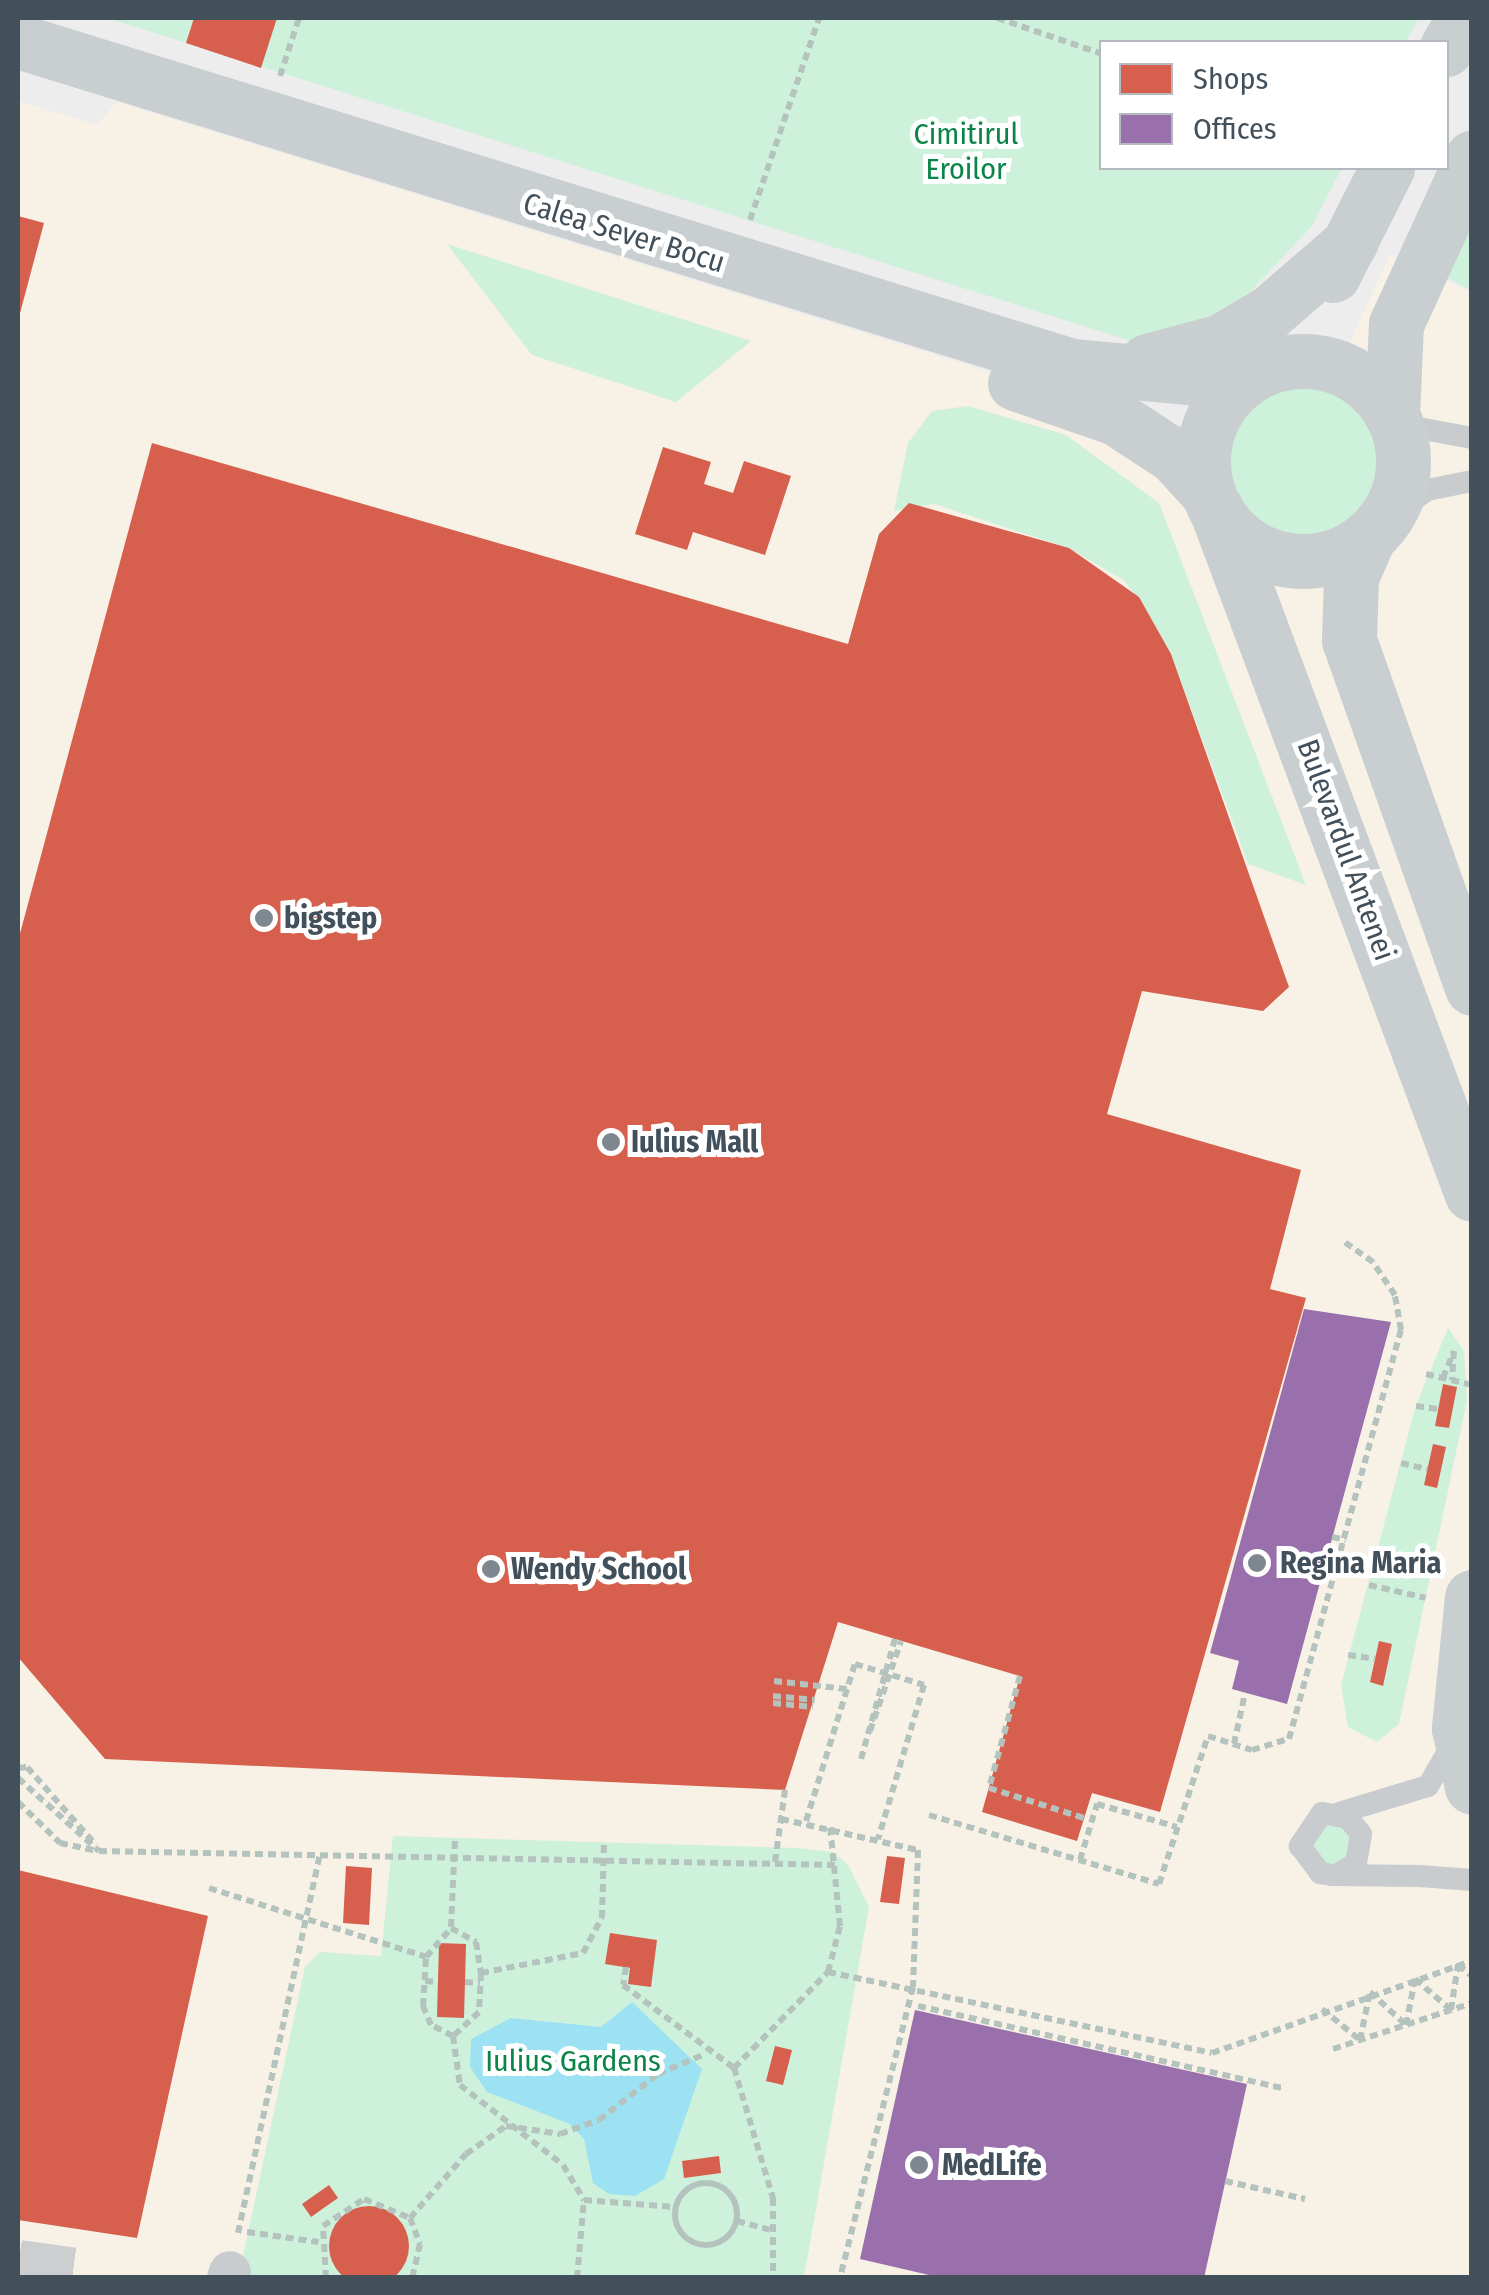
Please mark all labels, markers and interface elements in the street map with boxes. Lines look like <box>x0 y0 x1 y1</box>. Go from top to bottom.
legend <box>1099 40 1449 170</box>
text: Shops <box>1193 61 1268 97</box>
text: Offices <box>1193 111 1277 147</box>
park label: Cimitirul Eroilor <box>914 116 1018 186</box>
street label: Calea Sever Bocu <box>519 185 729 281</box>
street label: Bulevardul Antenei <box>1289 735 1403 965</box>
place label: bigstep <box>284 900 377 936</box>
marker: bigstep <box>253 907 275 929</box>
place label: Iulius Mall <box>631 1124 758 1160</box>
marker: Iulius Mall <box>600 1131 622 1153</box>
place label: Regina Maria <box>1280 1545 1441 1581</box>
marker: Regina Maria <box>1244 1550 1270 1576</box>
place label: Wendy School <box>511 1551 686 1587</box>
marker: Wendy School <box>480 1558 502 1580</box>
park label: Iulius Gardens <box>485 2043 661 2079</box>
place label: MedLife <box>942 2147 1042 2183</box>
marker: MedLife <box>906 2152 932 2178</box>

